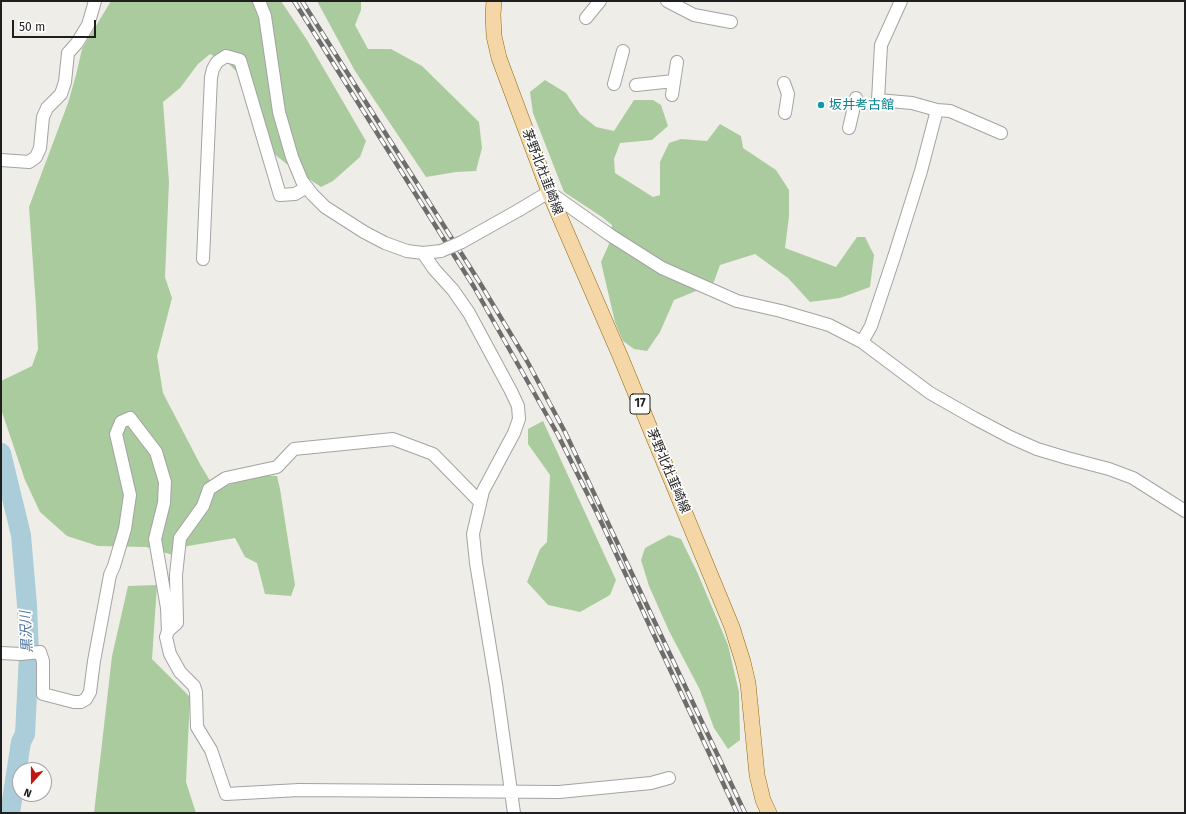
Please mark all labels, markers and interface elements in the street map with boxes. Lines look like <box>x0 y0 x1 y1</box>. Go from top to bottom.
scale bar <box>14 12 98 38</box>
text: 50 m <box>19 20 45 34</box>
place label: 坂井考古館 <box>829 97 894 113</box>
marker: 坂井考古館 <box>816 100 826 110</box>
street label: 茅野北杜韮崎線 <box>518 127 566 217</box>
road number: 17 <box>630 394 650 414</box>
street label: 茅野北杜韮崎線 <box>643 426 693 516</box>
water label: 黒沢川 <box>18 611 36 653</box>
north arrow <box>12 762 52 802</box>
text: N <box>22 785 34 800</box>

